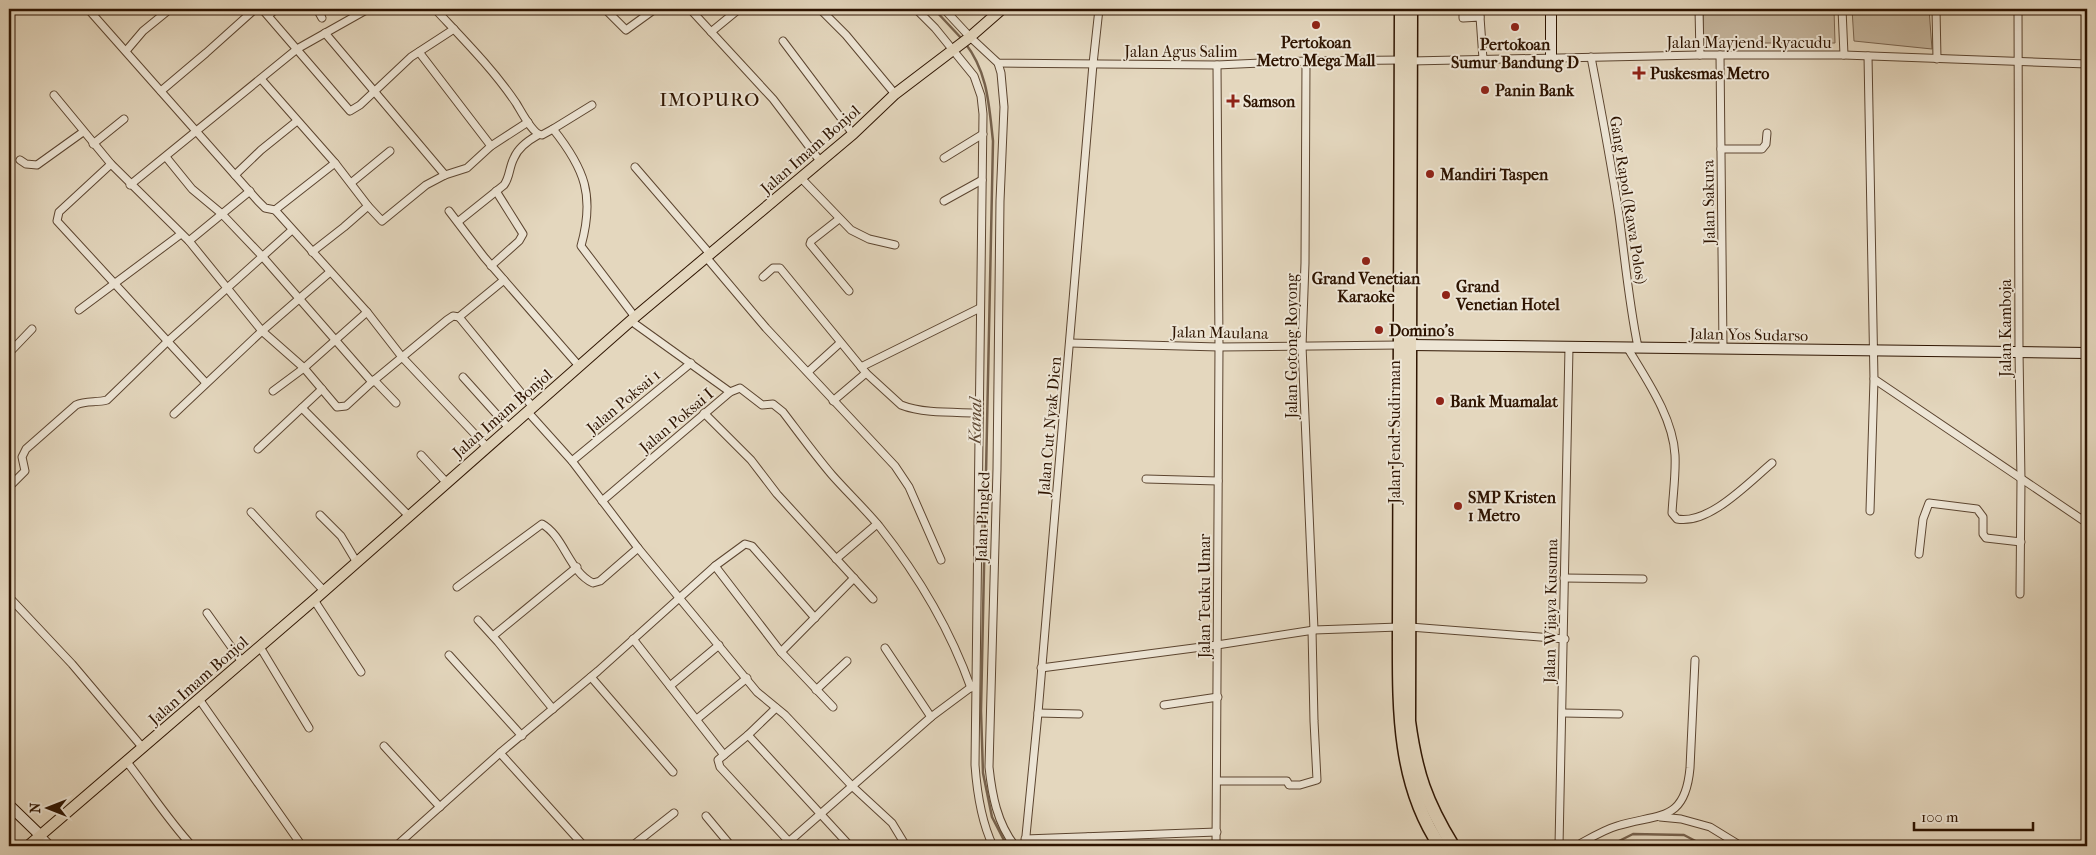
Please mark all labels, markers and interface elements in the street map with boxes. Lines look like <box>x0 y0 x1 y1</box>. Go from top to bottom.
marker: Pertokoan Metro Mega Mall <box>1310 19 1322 31</box>
marker: Pertokoan Sumur Bandung D <box>1509 21 1521 33</box>
place label: Pertokoan Metro Mega Mall <box>1256 33 1376 71</box>
street label: Jalan Mayjend. Ryacudu <box>1664 33 1832 52</box>
place label: Pertokoan Sumur Bandung D <box>1451 35 1579 73</box>
street label: Jalan Agus Salim <box>1122 42 1238 61</box>
place label: Puskesmas Metro <box>1650 64 1769 83</box>
marker: Puskesmas Metro <box>1632 66 1646 80</box>
place label: Panin Bank <box>1495 81 1575 100</box>
marker: Panin Bank <box>1479 84 1491 96</box>
district label: IMOPURO <box>660 89 760 111</box>
place label: Samson <box>1243 92 1296 111</box>
marker: Samson <box>1227 95 1239 107</box>
street label: Jalan Imam Bonjol <box>755 101 864 199</box>
street label: Gang Rapol (Rawa Polos) <box>1606 115 1651 285</box>
street label: Jalan Sakura <box>1698 159 1719 247</box>
place label: Mandiri Taspen <box>1439 165 1549 185</box>
marker: Mandiri Taspen <box>1424 168 1436 180</box>
marker: Grand Venetian Karaoke <box>1360 255 1372 267</box>
place label: Grand Venetian Karaoke <box>1312 269 1421 306</box>
street label: Jalan Gotong Royong <box>1282 273 1301 421</box>
place label: Grand Venetian Hotel <box>1455 277 1560 314</box>
street label: Jalan Kamboja <box>1996 278 2015 379</box>
marker: Grand Venetian Hotel <box>1440 289 1452 301</box>
place label: Domino's <box>1389 321 1454 340</box>
street label: Jalan Maulana <box>1169 322 1269 343</box>
marker: Domino's <box>1373 324 1385 336</box>
street label: Jalan Yos Sudarso <box>1688 324 1808 345</box>
street label: Jalan Cut Nyak Dien <box>1034 355 1065 498</box>
street label: Jalan Jend. Sudirman <box>1385 360 1404 506</box>
street label: Jalan Imam Bonjol <box>447 365 556 463</box>
street label: Jalan Poksai 1 <box>581 365 664 439</box>
street label: Jalan Poksai I <box>634 384 717 458</box>
place label: Bank Muamalat <box>1450 392 1558 411</box>
water label: Kanal <box>965 395 986 446</box>
marker: Bank Muamalat <box>1434 395 1446 407</box>
street label: Jalan Pingled <box>971 471 994 565</box>
place label: SMP Kristen 1 Metro <box>1468 488 1557 525</box>
marker: SMP Kristen 1 Metro <box>1452 500 1464 512</box>
street label: Jalan Teuku Umar <box>1195 533 1214 660</box>
street label: Jalan Wijaya Kusuma <box>1540 538 1561 685</box>
street label: Jalan Imam Bonjol <box>143 632 252 730</box>
north arrow <box>22 782 72 832</box>
scale bar <box>1914 800 2032 832</box>
text: N <box>27 802 44 813</box>
text: 100 m <box>1921 808 1959 826</box>

